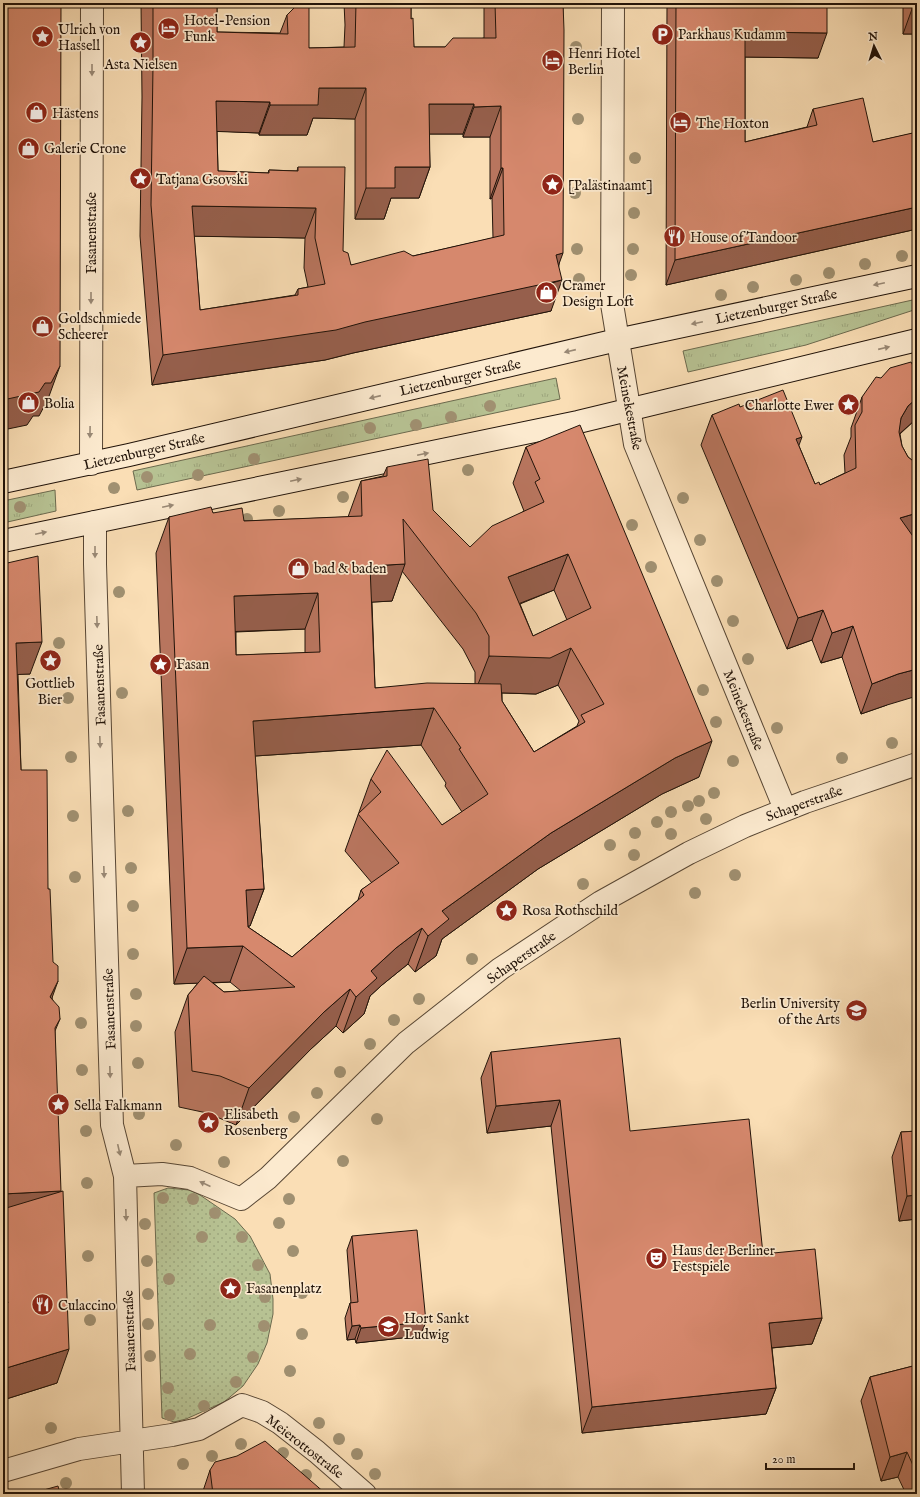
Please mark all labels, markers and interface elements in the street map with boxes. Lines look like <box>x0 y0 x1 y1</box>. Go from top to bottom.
place label: Hotel-Pension Funk <box>184 12 271 46</box>
hotel icon: Hotel-Pension Funk <box>156 15 182 41</box>
place label: Ulrich von Hassell <box>58 21 121 55</box>
parking icon: Parkhaus Kudamm <box>649 21 675 47</box>
place icon: Ulrich von Hassell <box>30 24 56 50</box>
place label: Parkhaus Kudamm <box>678 26 786 44</box>
north arrow <box>854 26 894 66</box>
place icon: Asta Nielsen <box>128 29 154 55</box>
text: N <box>867 30 879 45</box>
place label: Henri Hotel Berlin <box>568 45 640 79</box>
hotel icon: Henri Hotel Berlin <box>540 48 566 74</box>
place label: Asta Nielsen <box>103 56 178 74</box>
one-way arrow <box>89 64 95 77</box>
shop icon: Hästens <box>24 100 50 126</box>
place label: Hästens <box>52 105 99 123</box>
hotel icon: The Hoxton <box>667 110 693 136</box>
place label: The Hoxton <box>696 115 769 133</box>
shop icon: Galerie Crone <box>15 135 41 161</box>
place label: Galerie Crone <box>44 140 127 158</box>
place icon: Tatjana Gsovski <box>128 166 154 192</box>
place label: Tatjana Gsovski <box>156 171 248 189</box>
place icon: [Palästinaamt] <box>539 172 565 198</box>
place label: [Palästinaamt] <box>568 177 653 195</box>
street label: Fasanenstraße <box>83 192 101 274</box>
restaurant icon: House of Tandoor <box>662 224 688 250</box>
place label: House of Tandoor <box>690 229 797 247</box>
place label: Cramer Design Loft <box>562 277 634 311</box>
shop icon: Cramer Design Loft <box>534 280 560 306</box>
one-way arrow <box>873 281 885 287</box>
street label: Lietzenburger Straße <box>714 285 839 329</box>
one-way arrow <box>88 292 94 305</box>
place label: Goldschmiede Scheerer <box>58 310 142 344</box>
shop icon: Goldschmiede Scheerer <box>30 313 56 339</box>
one-way arrow <box>691 320 703 326</box>
one-way arrow <box>877 344 890 350</box>
one-way arrow <box>564 348 576 354</box>
street label: Lietzenburger Straße <box>398 355 523 401</box>
street label: Meinekestraße <box>612 365 646 452</box>
shop icon: Bolia <box>16 390 42 416</box>
place icon: Charlotte Ewer <box>836 392 862 418</box>
one-way arrow <box>369 394 382 400</box>
place label: Bolia <box>44 395 75 413</box>
place label: Charlotte Ewer <box>745 397 834 415</box>
one-way arrow <box>87 426 94 438</box>
street label: Lietzenburger Straße <box>82 429 207 475</box>
one-way arrow <box>417 450 429 456</box>
one-way arrow <box>290 477 302 483</box>
one-way arrow <box>162 503 174 509</box>
one-way arrow <box>35 530 47 536</box>
one-way arrow <box>92 546 98 559</box>
shop icon: bad & baden <box>286 555 312 581</box>
place label: bad & baden <box>314 560 387 578</box>
one-way arrow <box>94 616 100 629</box>
street label: Fasanenstraße <box>90 643 110 726</box>
place icon: Gottlieb Bier <box>37 648 63 674</box>
place icon: Fasan <box>147 651 173 677</box>
place label: Fasan <box>176 656 210 674</box>
street label: Meinekestraße <box>719 667 768 754</box>
place label: Gottlieb Bier <box>25 675 75 709</box>
one-way arrow <box>97 736 104 748</box>
street label: Schaperstraße <box>763 782 846 826</box>
one-way arrow <box>101 866 108 878</box>
place icon: Rosa Rothschild <box>493 897 519 923</box>
place label: Rosa Rothschild <box>522 902 618 920</box>
street label: Schaperstraße <box>483 927 560 988</box>
street label: Fasanenstraße <box>100 967 120 1050</box>
place label: Berlin University of the Arts <box>740 995 840 1029</box>
school or university icon: Berlin University of the Arts <box>843 998 869 1024</box>
one-way arrow <box>107 1066 114 1078</box>
place icon: Sella Falkmann <box>45 1092 71 1118</box>
place label: Sella Falkmann <box>74 1097 163 1115</box>
place label: Elisabeth Rosenberg <box>224 1106 288 1140</box>
place icon: Elisabeth Rosenberg <box>195 1109 221 1135</box>
one-way arrow <box>116 1144 122 1157</box>
one-way arrow <box>199 1181 210 1187</box>
one-way arrow <box>122 1209 129 1221</box>
place label: Haus der Berliner Festspiele <box>672 1242 775 1276</box>
theatre icon: Haus der Berliner Festspiele <box>644 1245 670 1271</box>
place icon: Fasanenplatz <box>218 1275 244 1301</box>
place label: Fasanenplatz <box>246 1280 322 1298</box>
street label: Fasanenstraße <box>120 1289 140 1372</box>
restaurant icon: Culaccino <box>30 1292 56 1318</box>
place label: Culaccino <box>58 1297 116 1315</box>
place label: Hort Sankt Ludwig <box>404 1310 469 1344</box>
school or university icon: Hort Sankt Ludwig <box>376 1313 402 1339</box>
street label: Meierottostraße <box>262 1411 347 1483</box>
scale bar <box>766 1445 854 1471</box>
text: 20 m <box>772 1452 795 1467</box>

